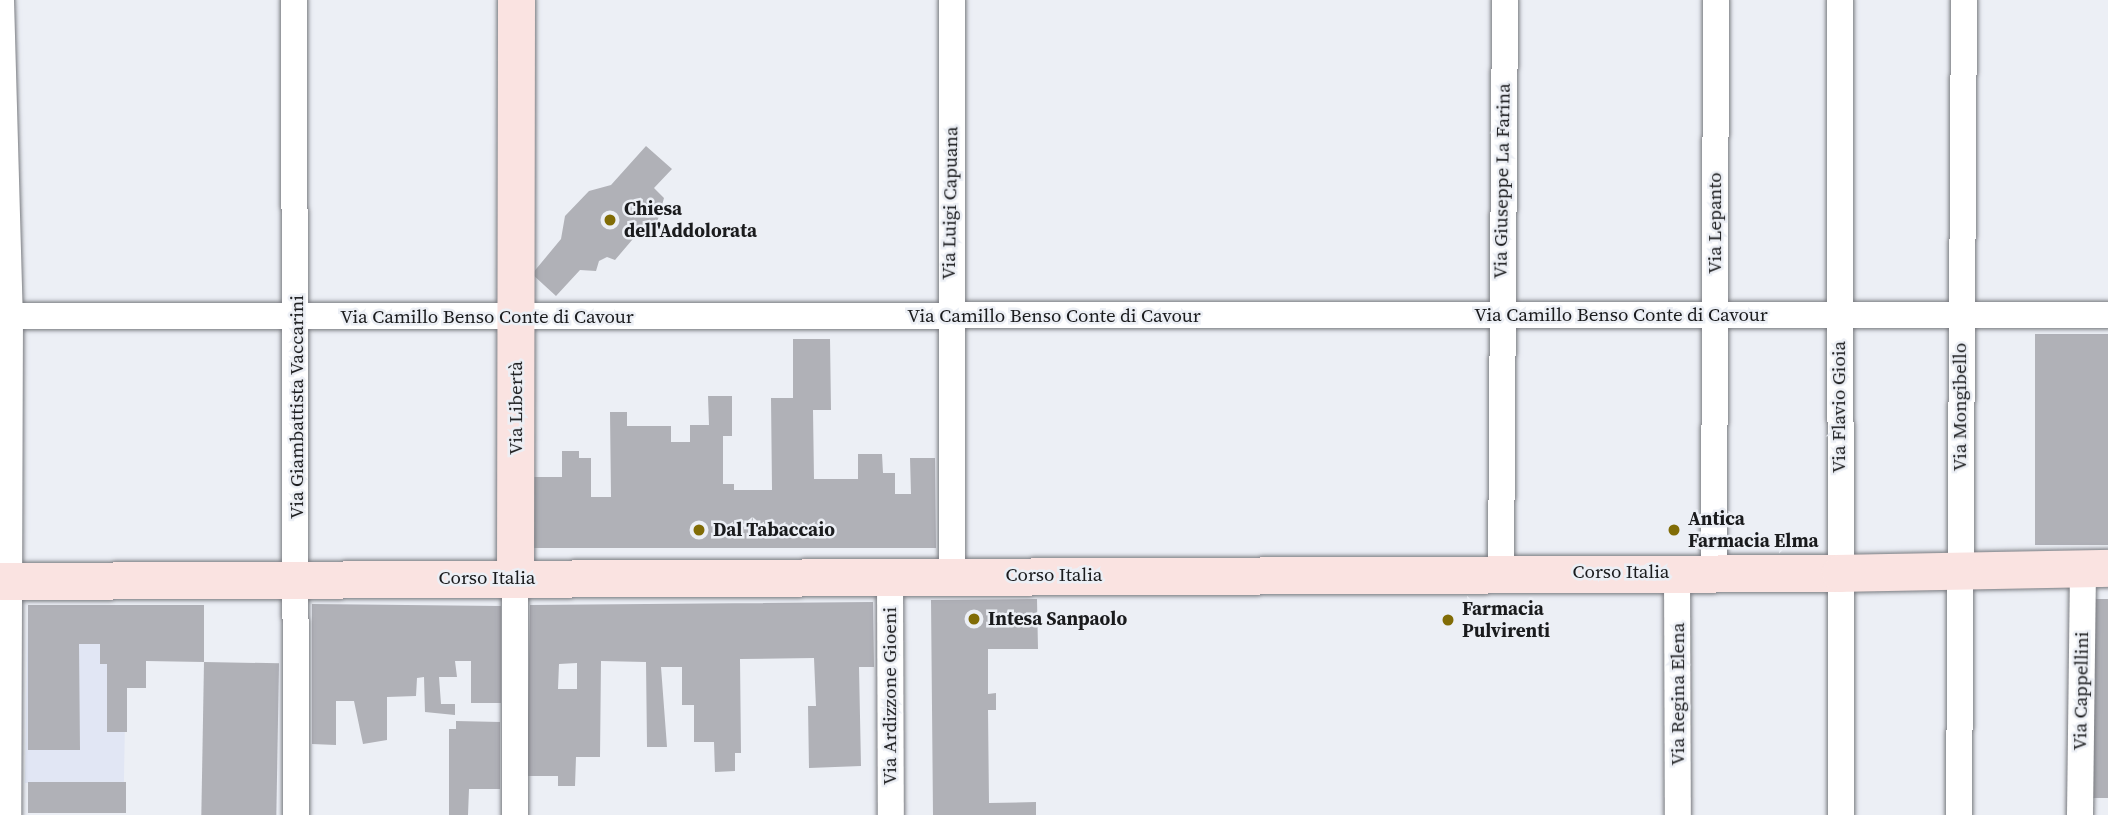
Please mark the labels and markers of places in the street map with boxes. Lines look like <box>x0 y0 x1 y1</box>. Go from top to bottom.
place label: Chiesa dell'Addolorata <box>624 198 757 242</box>
marker: Chiesa dell'Addolorata <box>602 212 618 228</box>
place label: Antica Farmacia Elma <box>1688 508 1819 552</box>
place label: Dal Tabaccaio <box>713 519 835 541</box>
marker: Dal Tabaccaio <box>691 522 707 538</box>
marker: Antica Farmacia Elma <box>1666 522 1682 538</box>
place label: Farmacia Pulvirenti <box>1462 598 1550 642</box>
place label: Intesa Sanpaolo <box>988 608 1127 630</box>
marker: Intesa Sanpaolo <box>966 611 982 627</box>
marker: Farmacia Pulvirenti <box>1440 612 1456 628</box>

